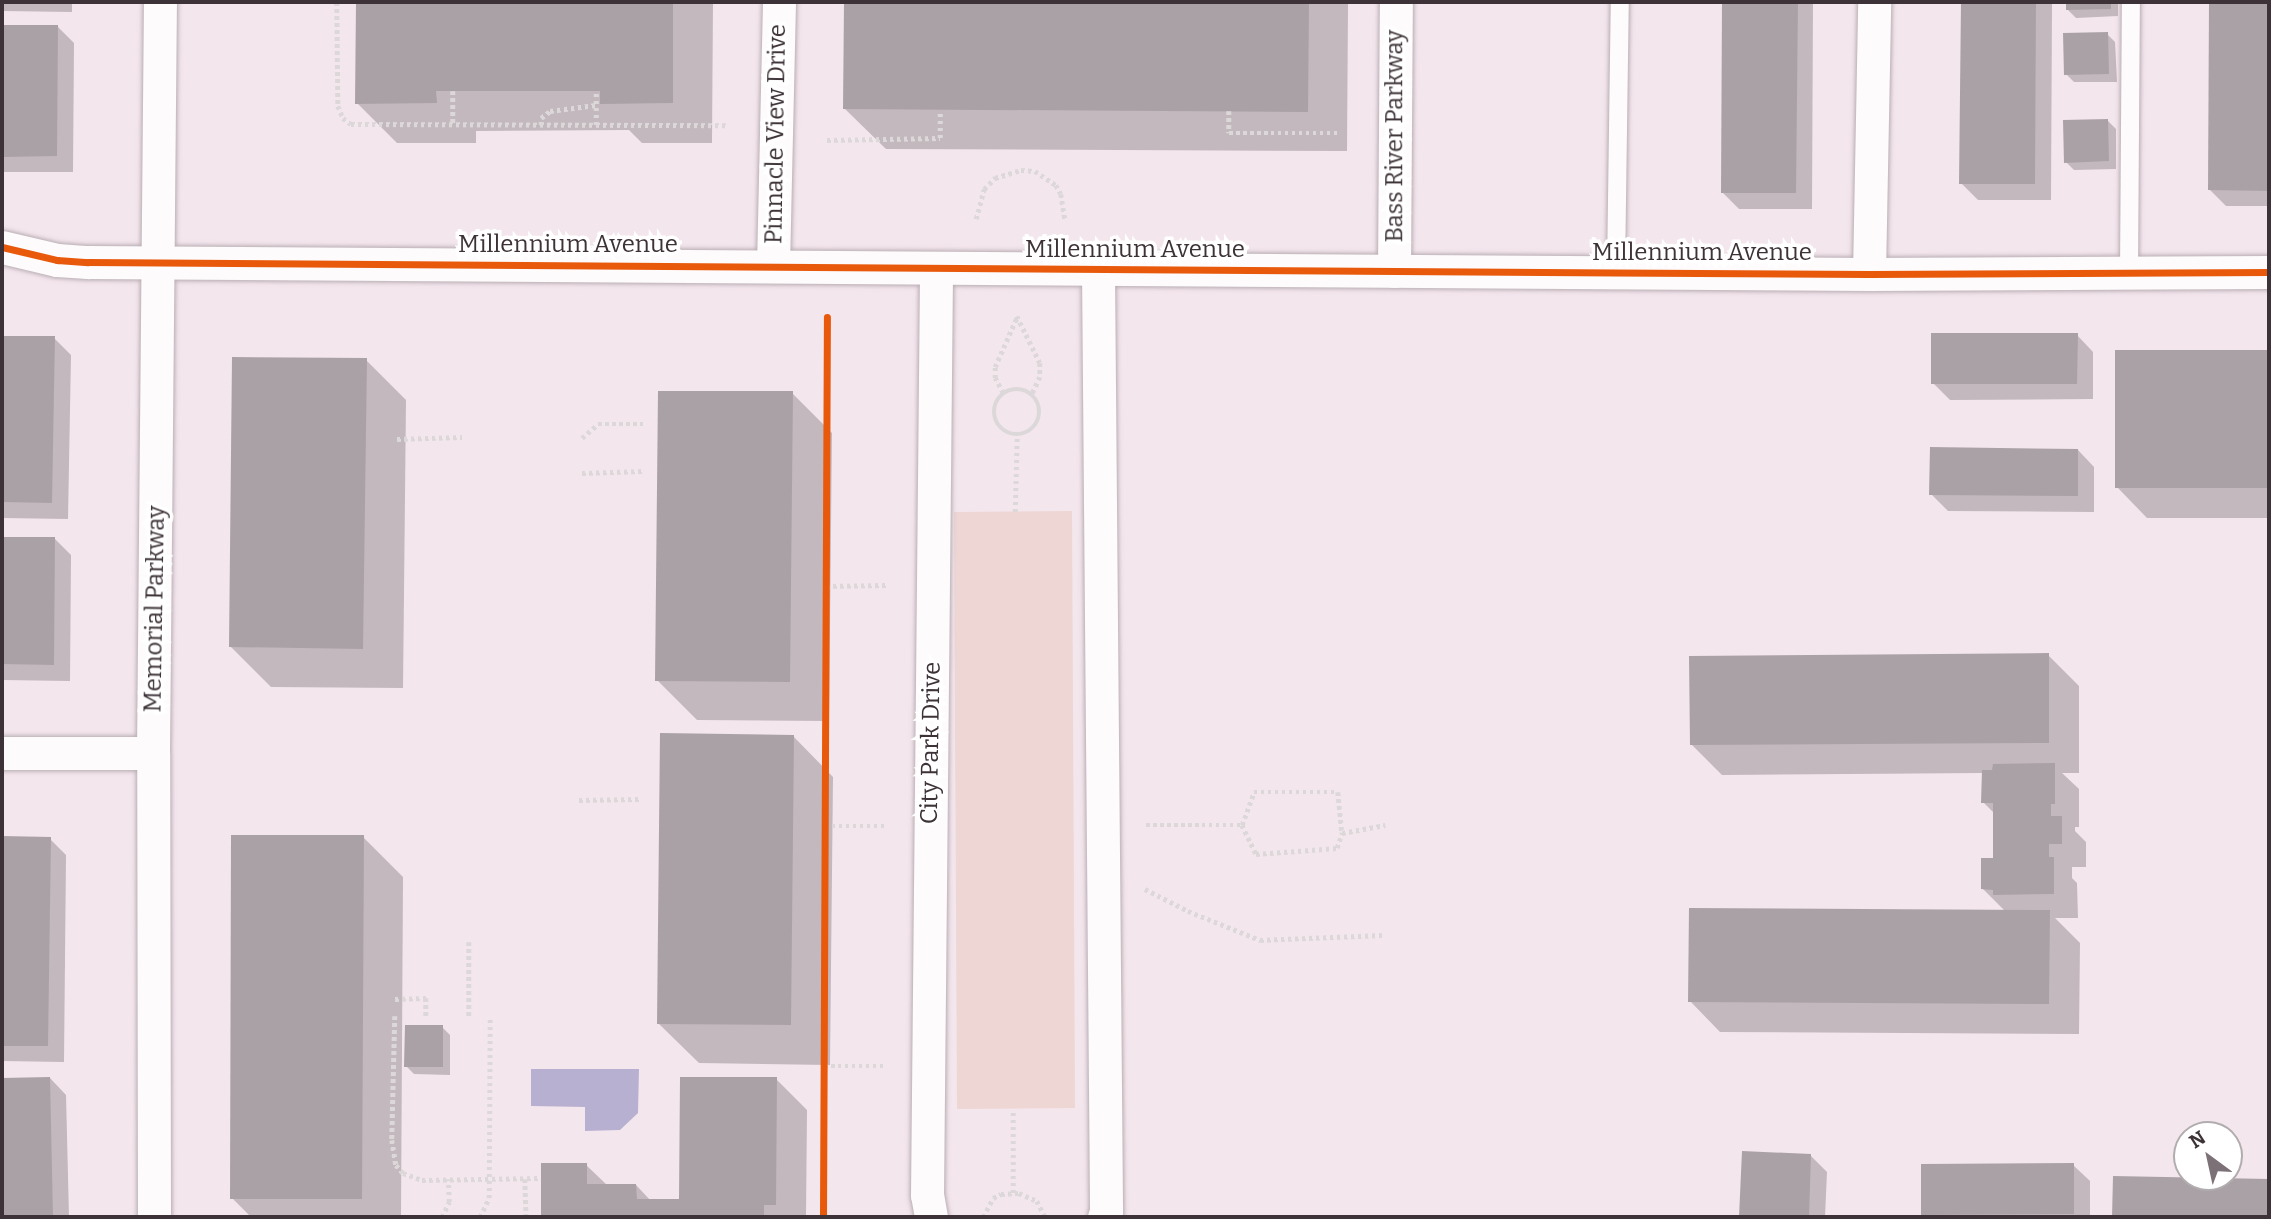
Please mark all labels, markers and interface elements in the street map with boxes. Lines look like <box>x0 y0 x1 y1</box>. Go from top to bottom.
street label: Pinnacle View Drive <box>760 24 792 244</box>
street label: Bass River Parkway <box>1381 30 1409 242</box>
street label: Millennium Avenue <box>458 231 678 259</box>
street label: Millennium Avenue <box>1025 236 1245 264</box>
street label: Millennium Avenue <box>1592 239 1812 267</box>
street label: Memorial Parkway <box>139 505 171 713</box>
street label: City Park Drive <box>915 662 947 824</box>
north arrow <box>2173 1121 2243 1191</box>
text: N <box>2185 1126 2210 1153</box>

